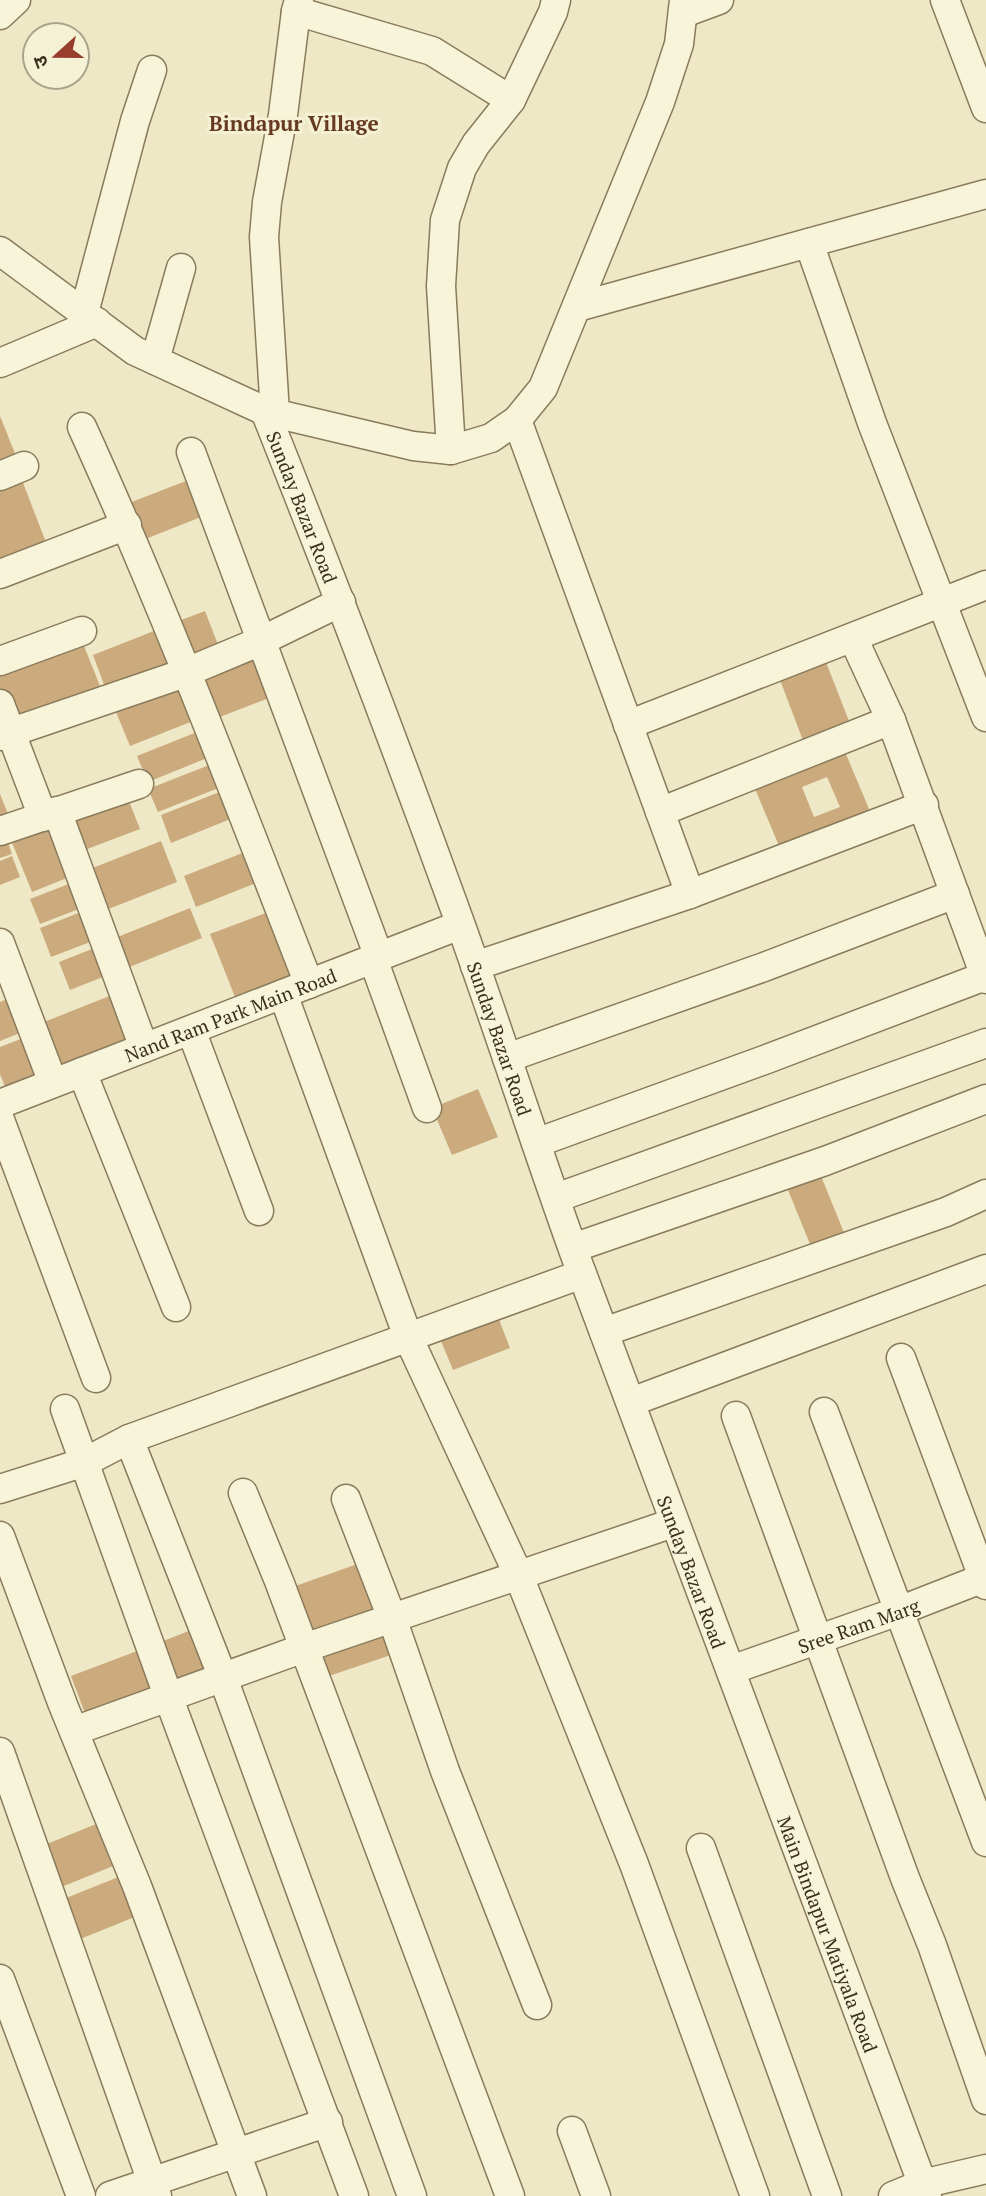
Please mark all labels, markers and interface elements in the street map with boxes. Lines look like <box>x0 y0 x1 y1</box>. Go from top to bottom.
north arrow <box>21 21 91 91</box>
text: उ <box>26 52 53 72</box>
district label: Bindapur Village <box>209 109 379 137</box>
street label: Sunday Bazar Road <box>262 427 344 587</box>
street label: Sunday Bazar Road <box>462 958 538 1119</box>
street label: Nand Ram Park Main Road <box>121 962 340 1067</box>
street label: Sunday Bazar Road <box>652 1492 732 1652</box>
street label: Sree Ram Marg <box>794 1591 924 1658</box>
street label: Main Bindapur Matiyala Road <box>772 1812 884 2056</box>

